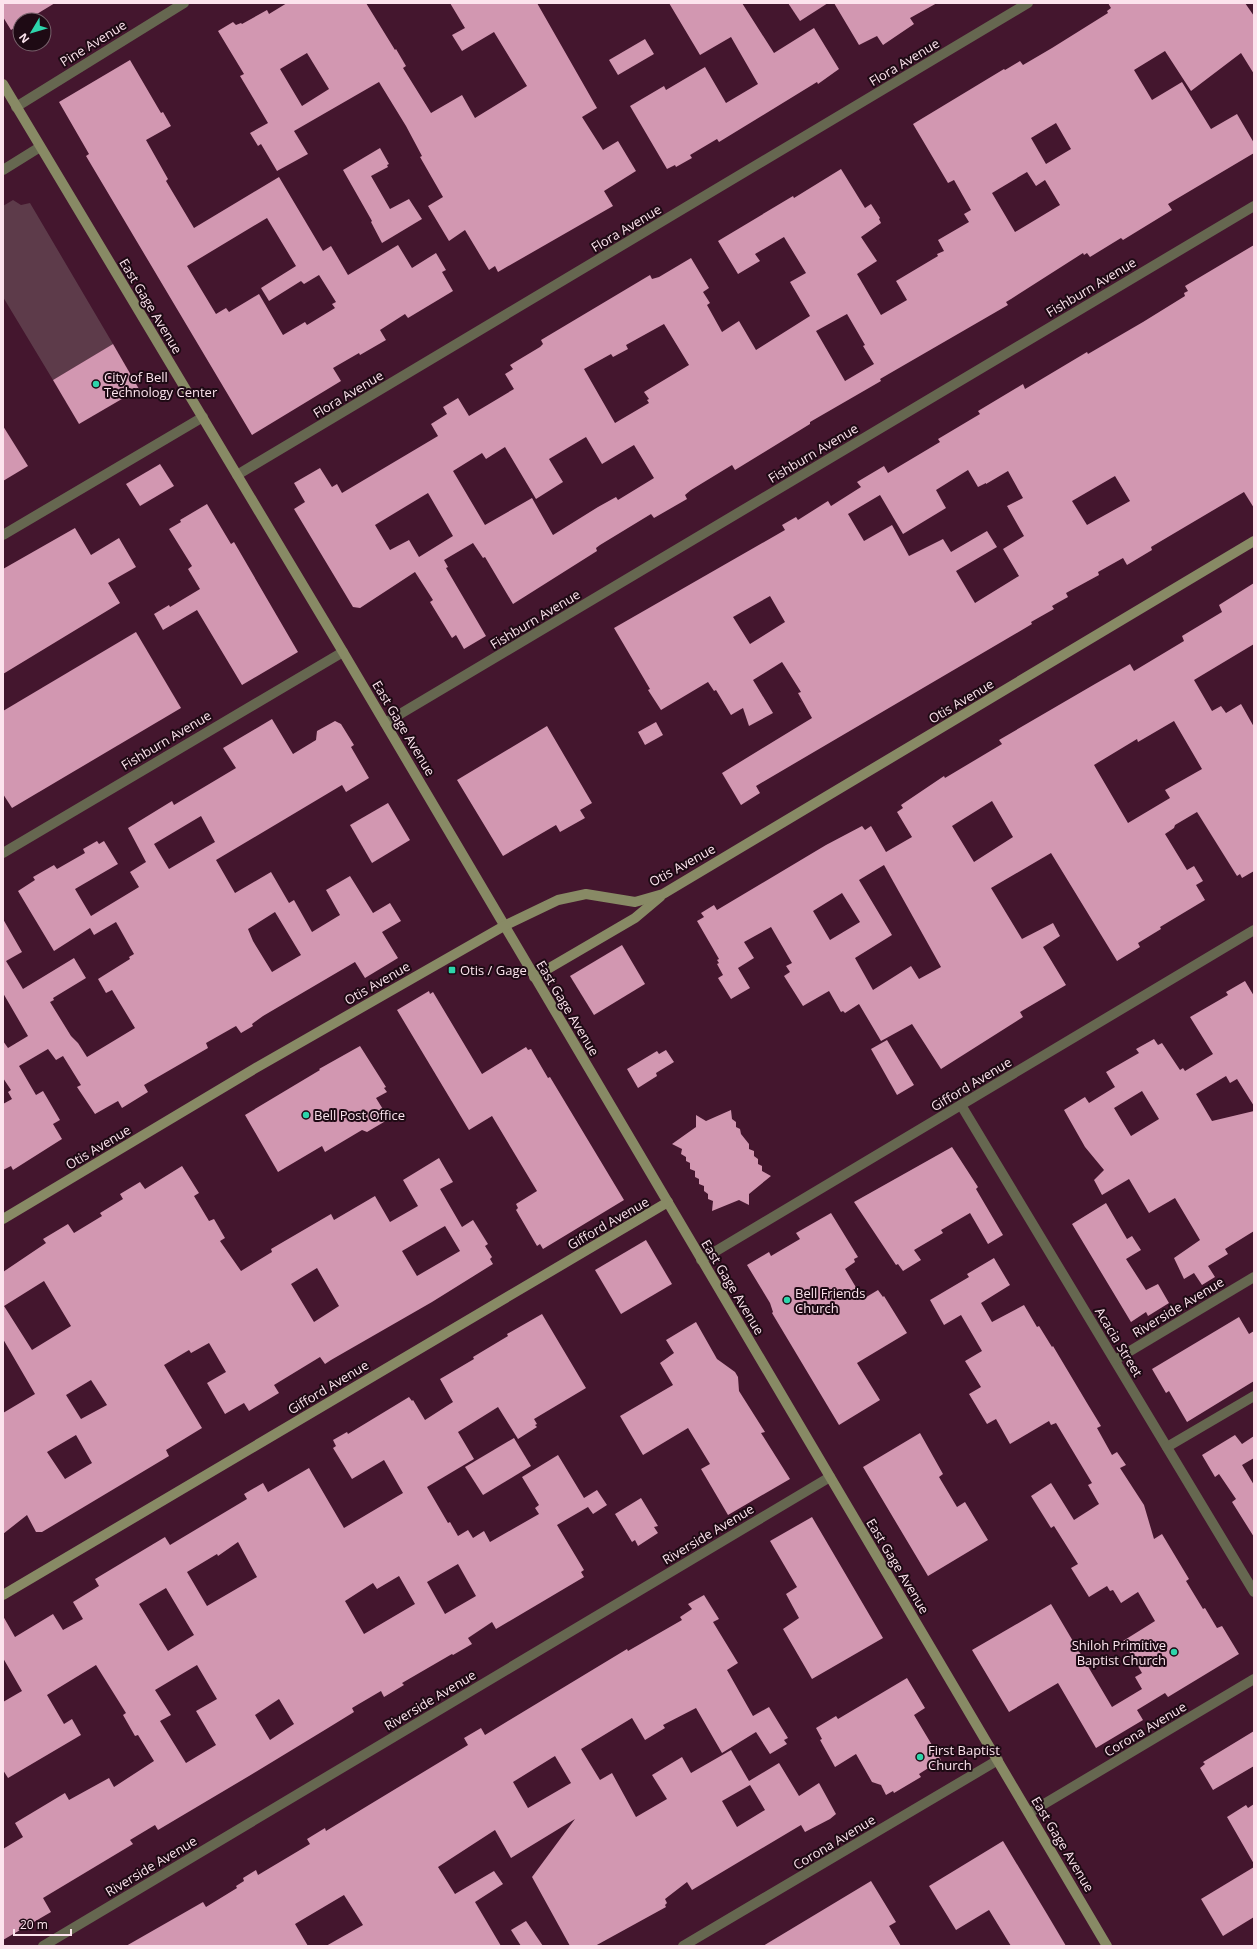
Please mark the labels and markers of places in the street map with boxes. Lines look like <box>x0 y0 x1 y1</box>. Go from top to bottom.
place label: City of Bell Technology Center <box>104 368 218 401</box>
marker: City of Bell Technology Center <box>91 379 101 389</box>
place label: Otis / Gage <box>460 961 527 979</box>
marker: Otis / Gage <box>447 965 457 975</box>
place label: Bell Post Office <box>314 1106 405 1124</box>
marker: Bell Post Office <box>301 1110 311 1120</box>
place label: Bell Friends Church <box>795 1284 865 1317</box>
marker: Bell Friends Church <box>782 1295 792 1305</box>
place label: Shiloh Primitive Baptist Church <box>1072 1636 1166 1669</box>
marker: Shiloh Primitive Baptist Church <box>1169 1647 1179 1657</box>
place label: First Baptist Church <box>928 1741 1000 1774</box>
marker: First Baptist Church <box>915 1752 925 1762</box>

